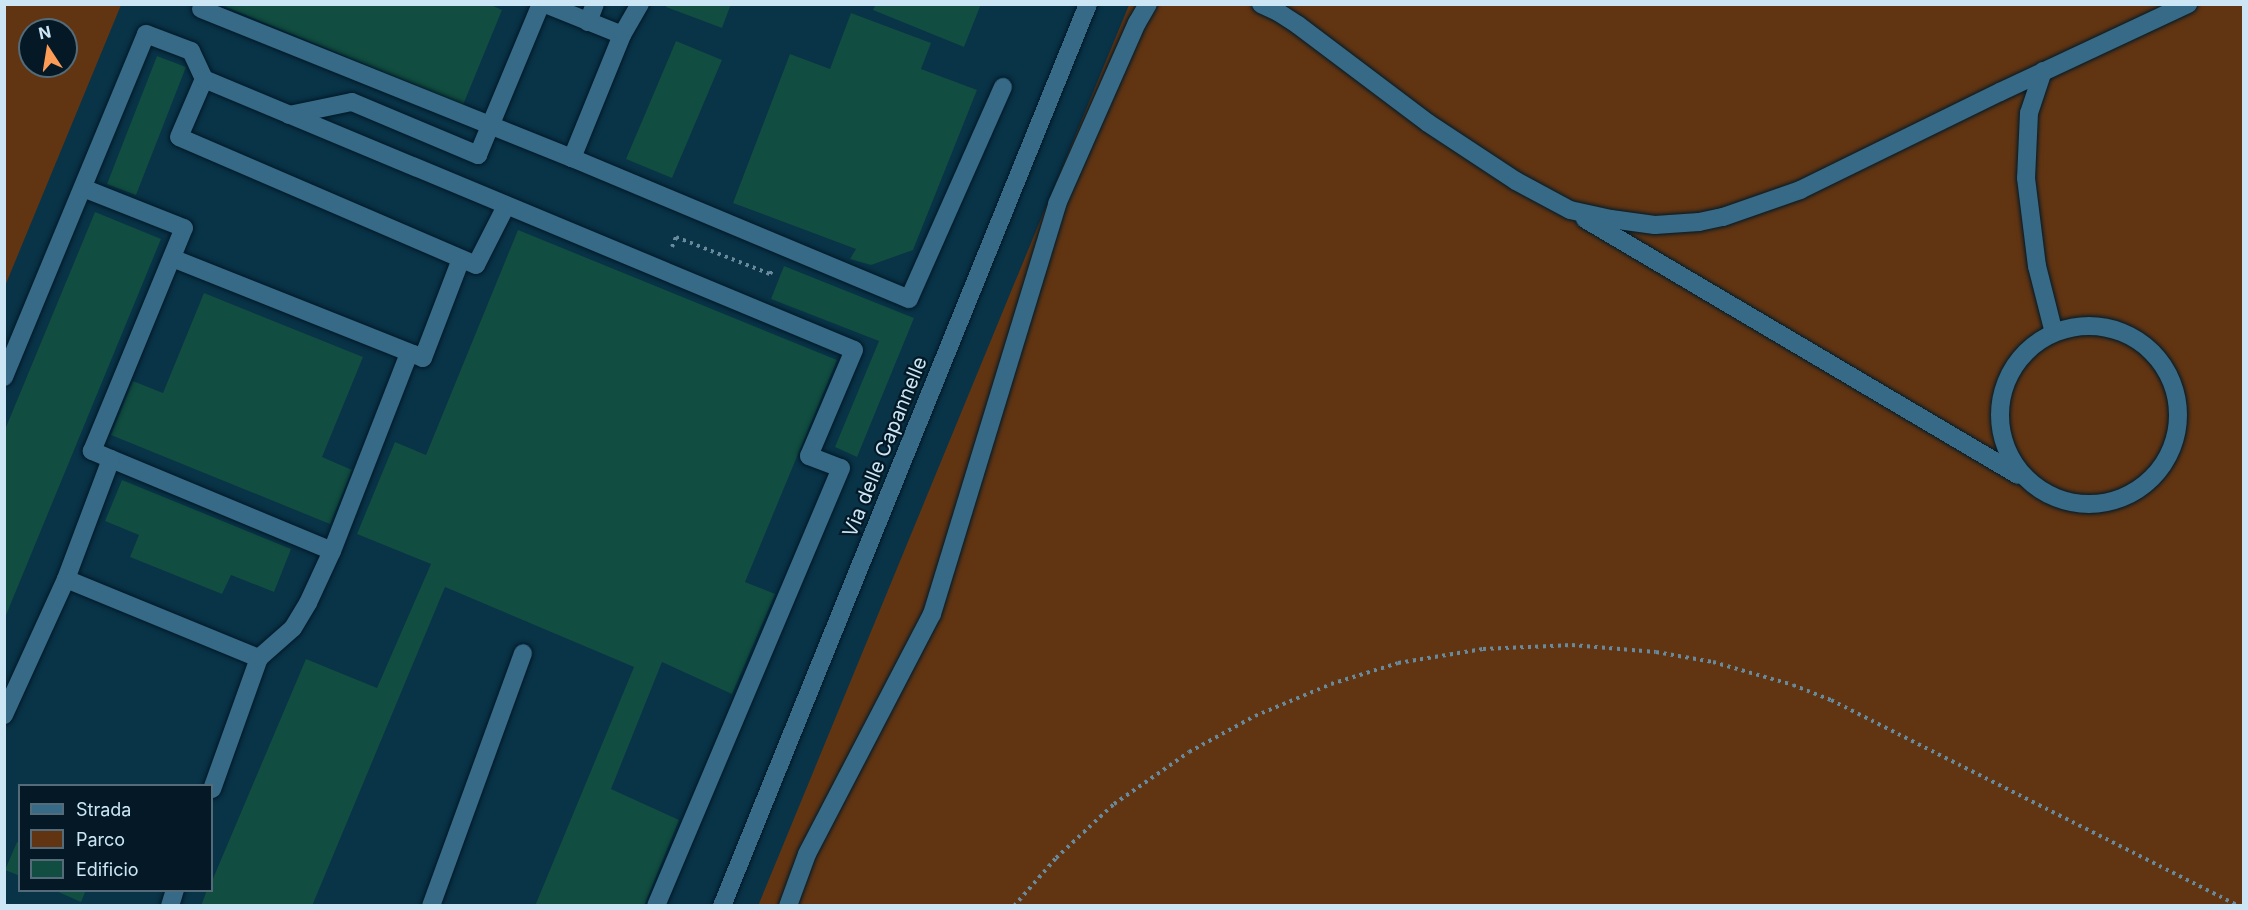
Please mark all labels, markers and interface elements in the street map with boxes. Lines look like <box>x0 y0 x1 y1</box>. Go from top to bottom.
north arrow <box>18 18 78 78</box>
text: N <box>37 21 53 43</box>
street label: Via delle Capannelle <box>838 353 932 541</box>
legend <box>18 784 213 892</box>
text: Strada <box>76 799 131 820</box>
text: Parco <box>76 829 125 850</box>
text: Edificio <box>76 859 139 880</box>

